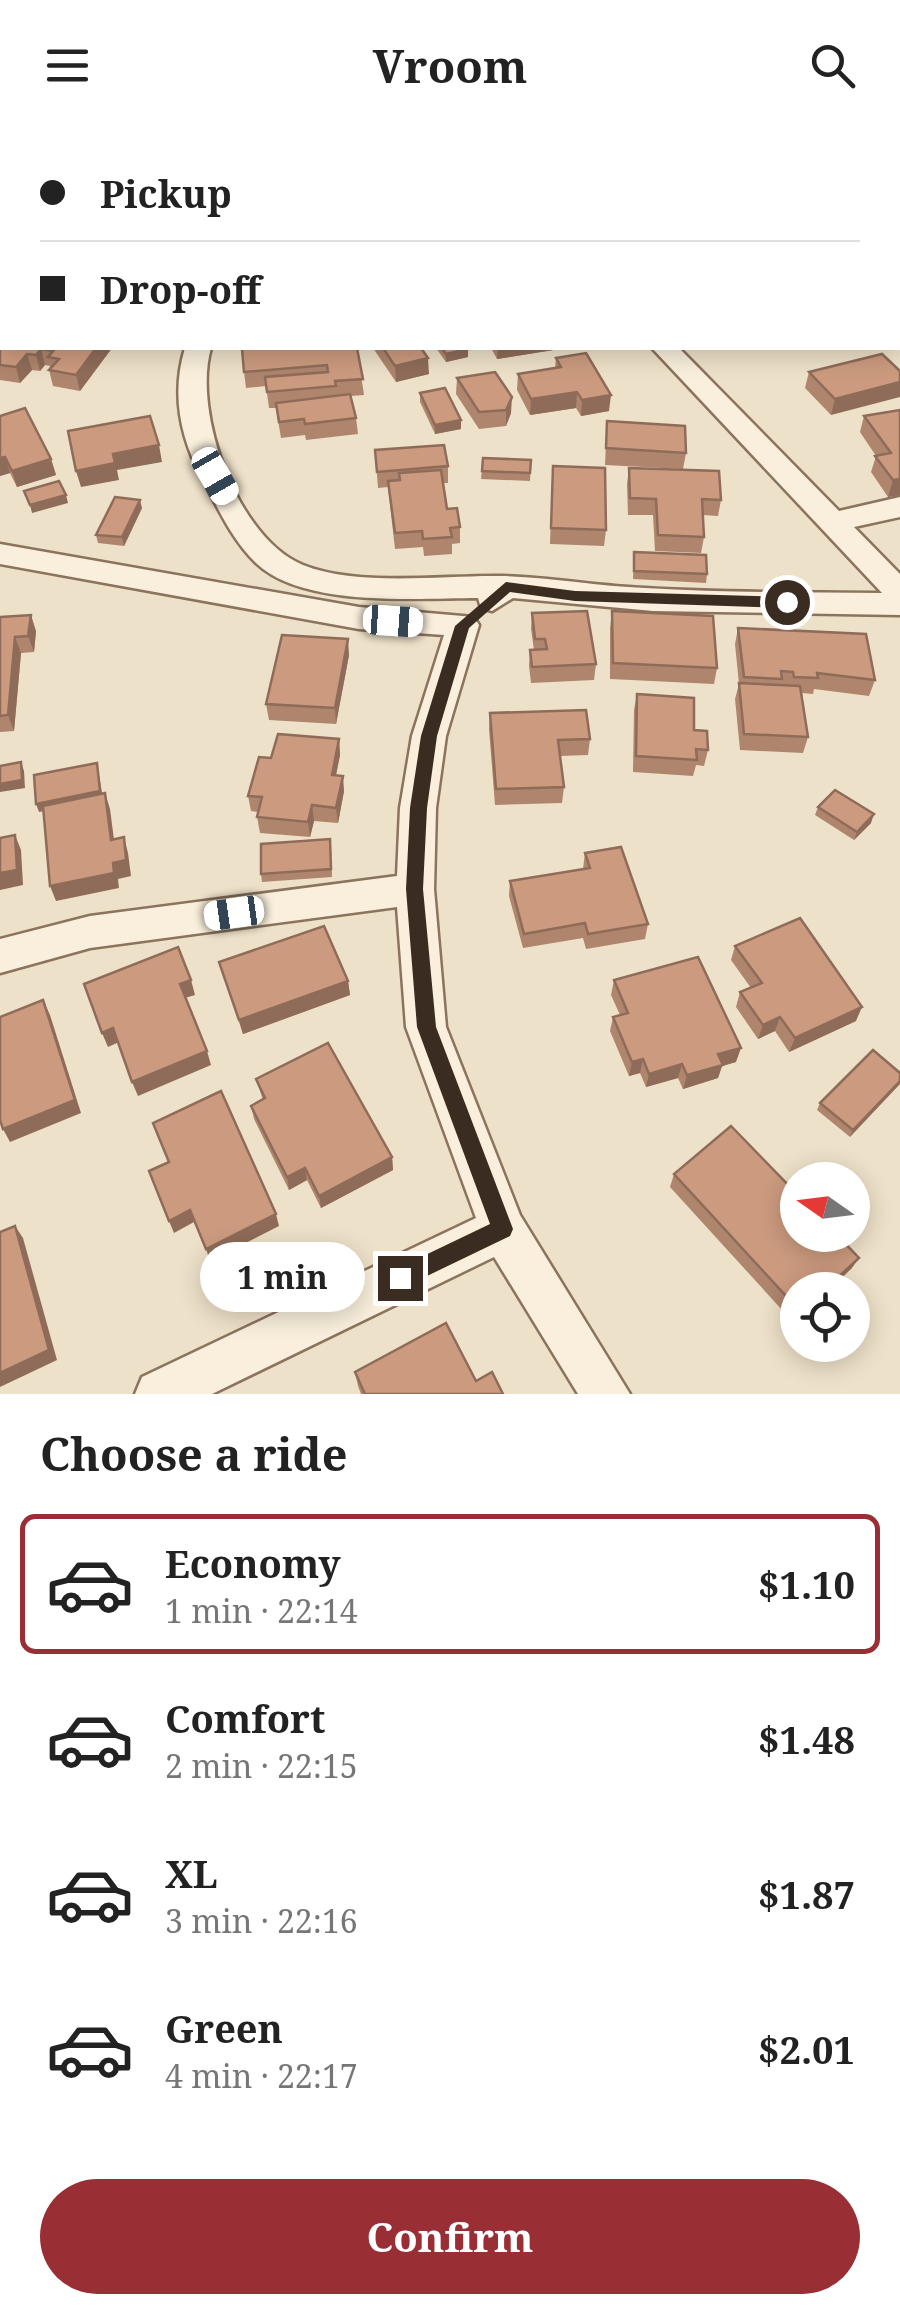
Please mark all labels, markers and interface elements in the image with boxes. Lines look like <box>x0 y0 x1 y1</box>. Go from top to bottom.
text: Vroom <box>373 35 527 96</box>
icon: menu <box>40 38 95 93</box>
icon: search <box>805 38 860 93</box>
text: Pickup <box>100 167 232 219</box>
text: Drop-off <box>100 263 261 315</box>
car <box>187 443 243 509</box>
route start <box>765 580 810 625</box>
car <box>362 604 424 638</box>
car <box>202 894 266 932</box>
north arrow <box>780 1162 870 1252</box>
map controls <box>780 1162 870 1362</box>
callout: 1 min <box>200 1243 365 1313</box>
text: 1 min <box>237 1255 328 1298</box>
route end <box>378 1256 423 1301</box>
button: locate <box>780 1272 870 1362</box>
text: Choose a ride <box>40 1423 348 1484</box>
text: Economy <box>165 1537 341 1589</box>
icon: car <box>45 1539 135 1629</box>
text: $1.10 <box>758 1558 855 1610</box>
text: 1 min · 22:14 <box>165 1589 358 1632</box>
text: Comfort <box>165 1692 325 1744</box>
icon: car <box>45 1694 135 1784</box>
text: $1.48 <box>758 1713 855 1765</box>
text: 2 min · 22:15 <box>165 1744 358 1787</box>
text: XL <box>165 1847 218 1899</box>
icon: car <box>45 1849 135 1939</box>
text: $1.87 <box>758 1868 855 1920</box>
text: 3 min · 22:16 <box>165 1899 358 1942</box>
text: Green <box>165 2002 283 2054</box>
icon: car <box>45 2004 135 2094</box>
text: $2.01 <box>758 2023 855 2075</box>
text: 4 min · 22:17 <box>165 2054 358 2097</box>
button: Confirm <box>40 2179 860 2294</box>

